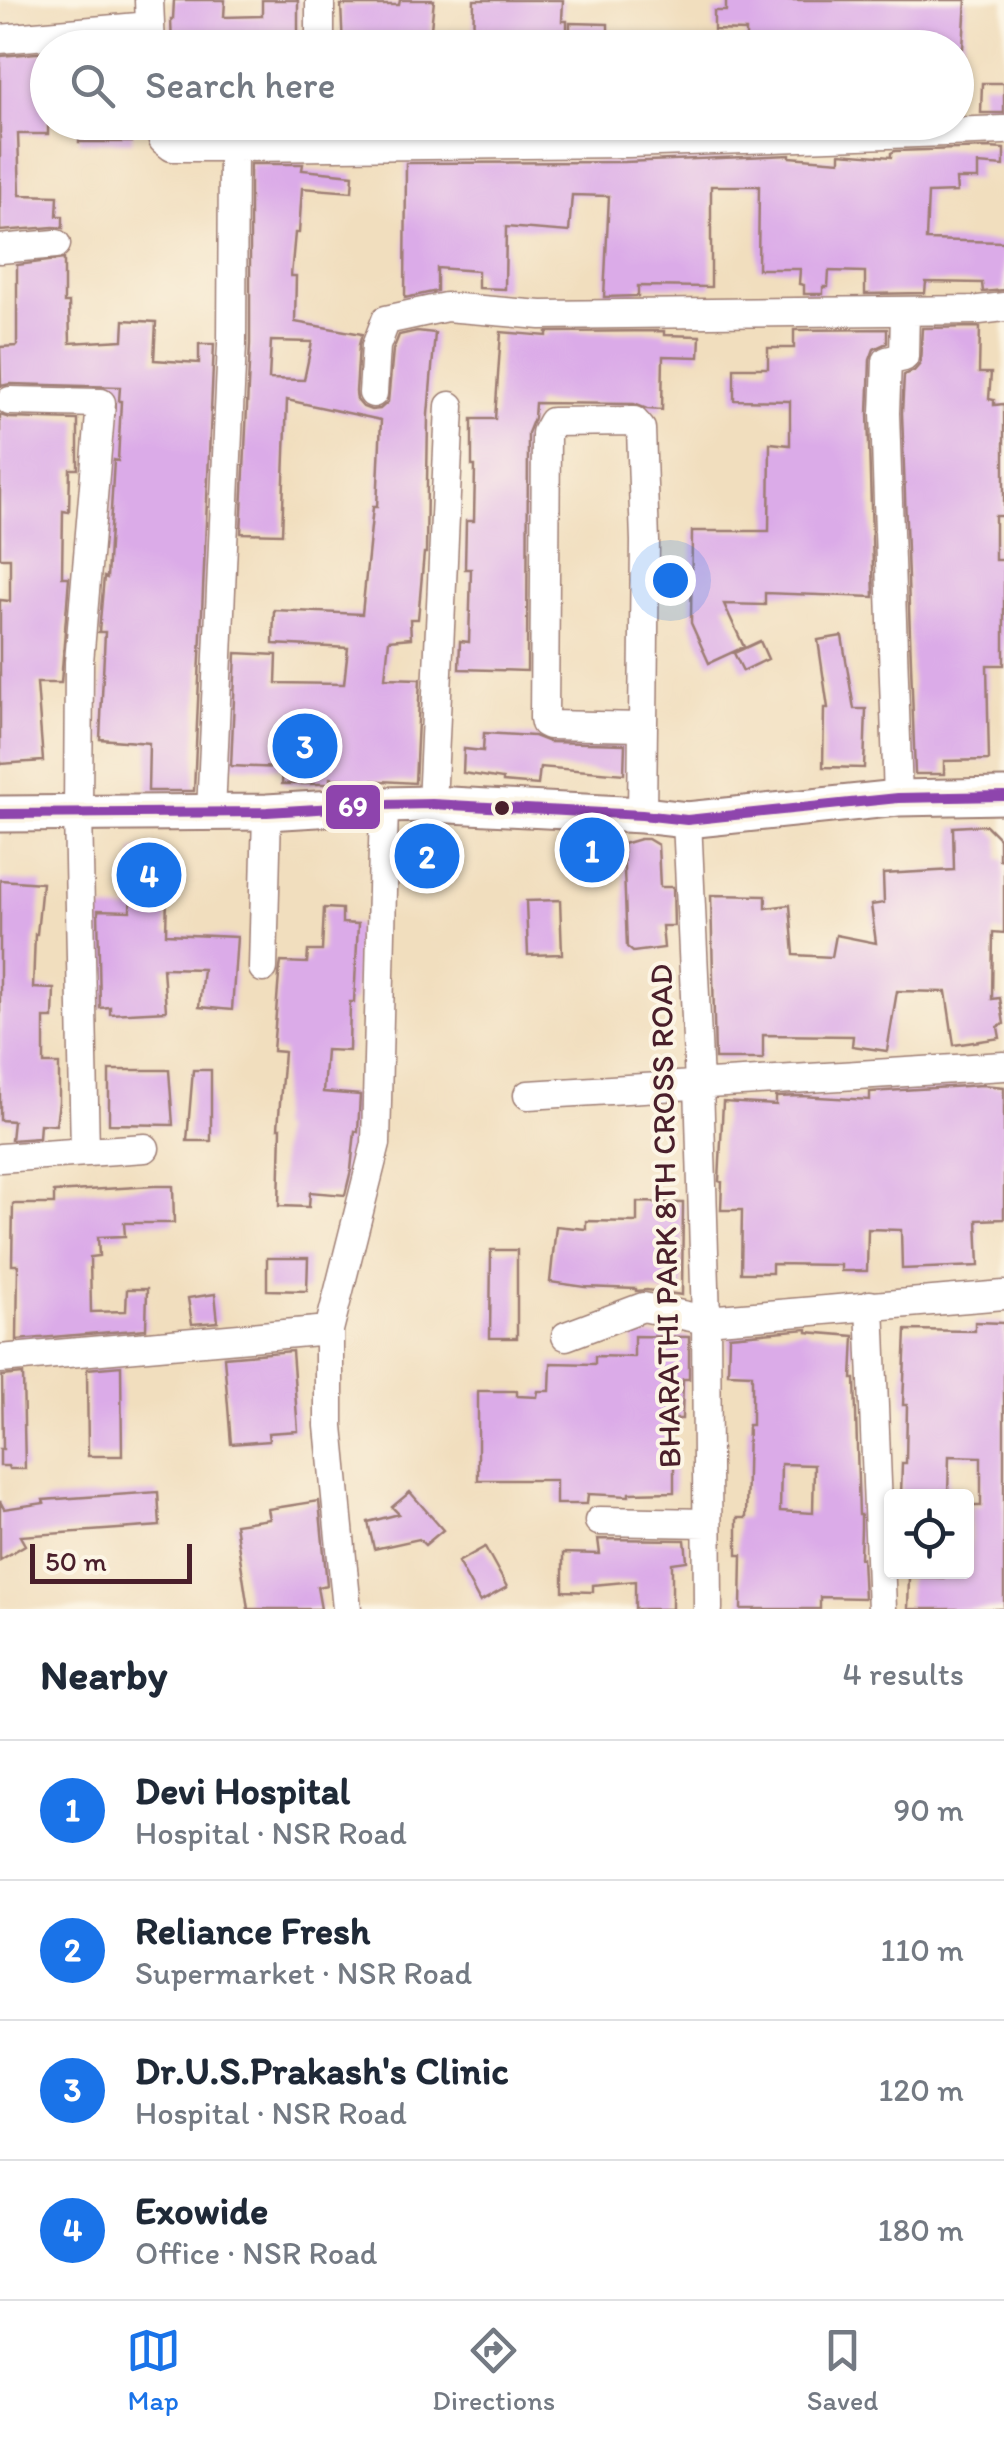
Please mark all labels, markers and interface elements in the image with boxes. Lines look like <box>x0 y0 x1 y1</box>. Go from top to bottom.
search box <box>30 30 974 140</box>
icon: search <box>65 58 120 113</box>
text: Search here <box>145 62 336 108</box>
your location <box>645 555 696 606</box>
pin: 3 <box>272 708 338 784</box>
line badge: 69 <box>324 783 382 831</box>
text: 69 <box>338 789 368 823</box>
unlabelled marker <box>492 798 512 818</box>
pin: 1 <box>560 812 624 888</box>
pin: 2 <box>394 818 460 894</box>
pin: 4 <box>116 838 182 912</box>
street label: BHARATHI PARK 8TH CROSS ROAD <box>642 963 688 1469</box>
map controls <box>884 1489 974 1579</box>
button: locate <box>884 1489 974 1579</box>
scale bar <box>30 1539 192 1584</box>
text: 50 m <box>45 1544 107 1578</box>
text: Nearby <box>40 1649 167 1700</box>
text: 4 results <box>843 1655 964 1693</box>
text: Devi Hospital <box>135 1768 350 1814</box>
text: 1 <box>65 1791 80 1829</box>
text: 90 m <box>893 1791 964 1829</box>
text: Hospital · NSR Road <box>135 1814 407 1852</box>
text: Reliance Fresh <box>135 1908 370 1954</box>
text: 2 <box>64 1931 81 1969</box>
text: 110 m <box>880 1931 964 1969</box>
text: Supermarket · NSR Road <box>135 1954 472 1992</box>
text: Dr.U.S.Prakash's Clinic <box>135 2048 509 2094</box>
text: 3 <box>64 2071 81 2109</box>
text: 120 m <box>878 2071 964 2109</box>
text: Hospital · NSR Road <box>135 2094 407 2132</box>
text: Exowide <box>135 2188 268 2234</box>
text: 4 <box>63 2211 82 2249</box>
text: 180 m <box>878 2211 964 2249</box>
text: Office · NSR Road <box>135 2234 377 2272</box>
tab: Map <box>126 2323 181 2417</box>
tab: Directions <box>432 2323 555 2417</box>
tab: Saved <box>807 2323 878 2417</box>

